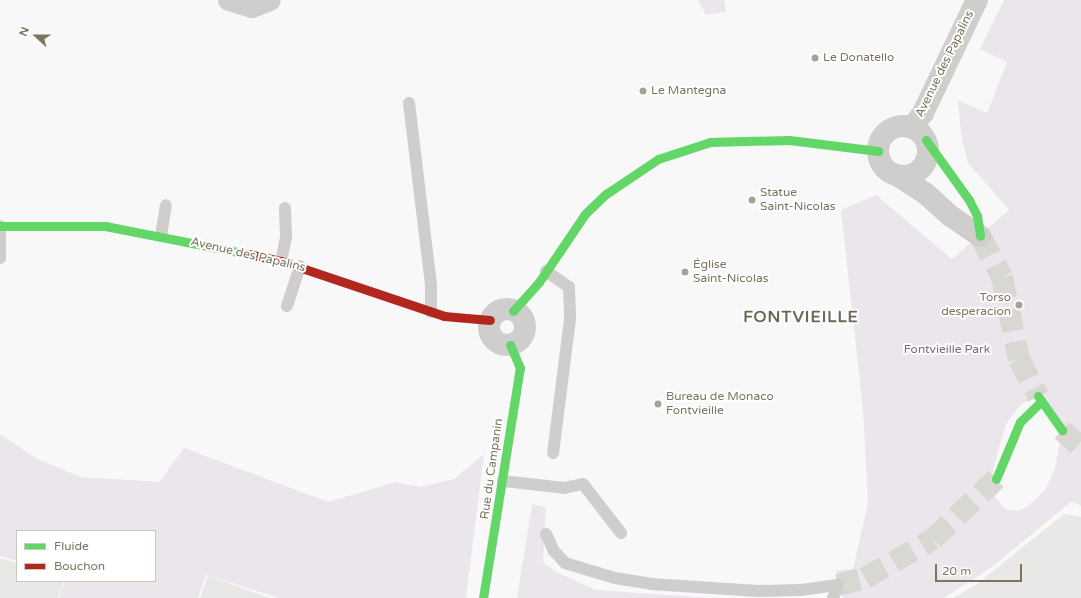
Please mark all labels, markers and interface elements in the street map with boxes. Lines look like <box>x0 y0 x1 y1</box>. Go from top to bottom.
street label: Avenue des Papalins <box>913 8 977 120</box>
north arrow <box>16 16 56 56</box>
text: N <box>17 25 32 38</box>
place label: Le Donatello <box>823 51 894 65</box>
marker: Le Donatello <box>810 53 820 63</box>
place label: Le Mantegna <box>651 84 726 98</box>
marker: Le Mantegna <box>638 86 648 96</box>
place label: Statue Saint-Nicolas <box>760 186 835 214</box>
marker: Statue Saint-Nicolas <box>747 195 757 205</box>
street label: Avenue des Papalins <box>189 235 307 275</box>
place label: Église Saint-Nicolas <box>693 258 768 286</box>
marker: Église Saint-Nicolas <box>680 267 690 277</box>
place label: Torso desperacion <box>941 291 1011 319</box>
marker: Torso desperacion <box>1014 300 1024 310</box>
district label: FONTVIEILLE <box>743 307 859 327</box>
park label: Fontvieille Park <box>904 343 990 357</box>
place label: Bureau de Monaco Fontvieille <box>666 390 774 418</box>
marker: Bureau de Monaco Fontvieille <box>653 399 663 409</box>
street label: Rue du Campanin <box>478 418 506 520</box>
legend <box>16 530 156 582</box>
text: Fluide <box>54 539 89 553</box>
scale bar <box>937 556 1024 582</box>
text: Bouchon <box>54 559 105 573</box>
text: 20 m <box>942 564 971 578</box>

